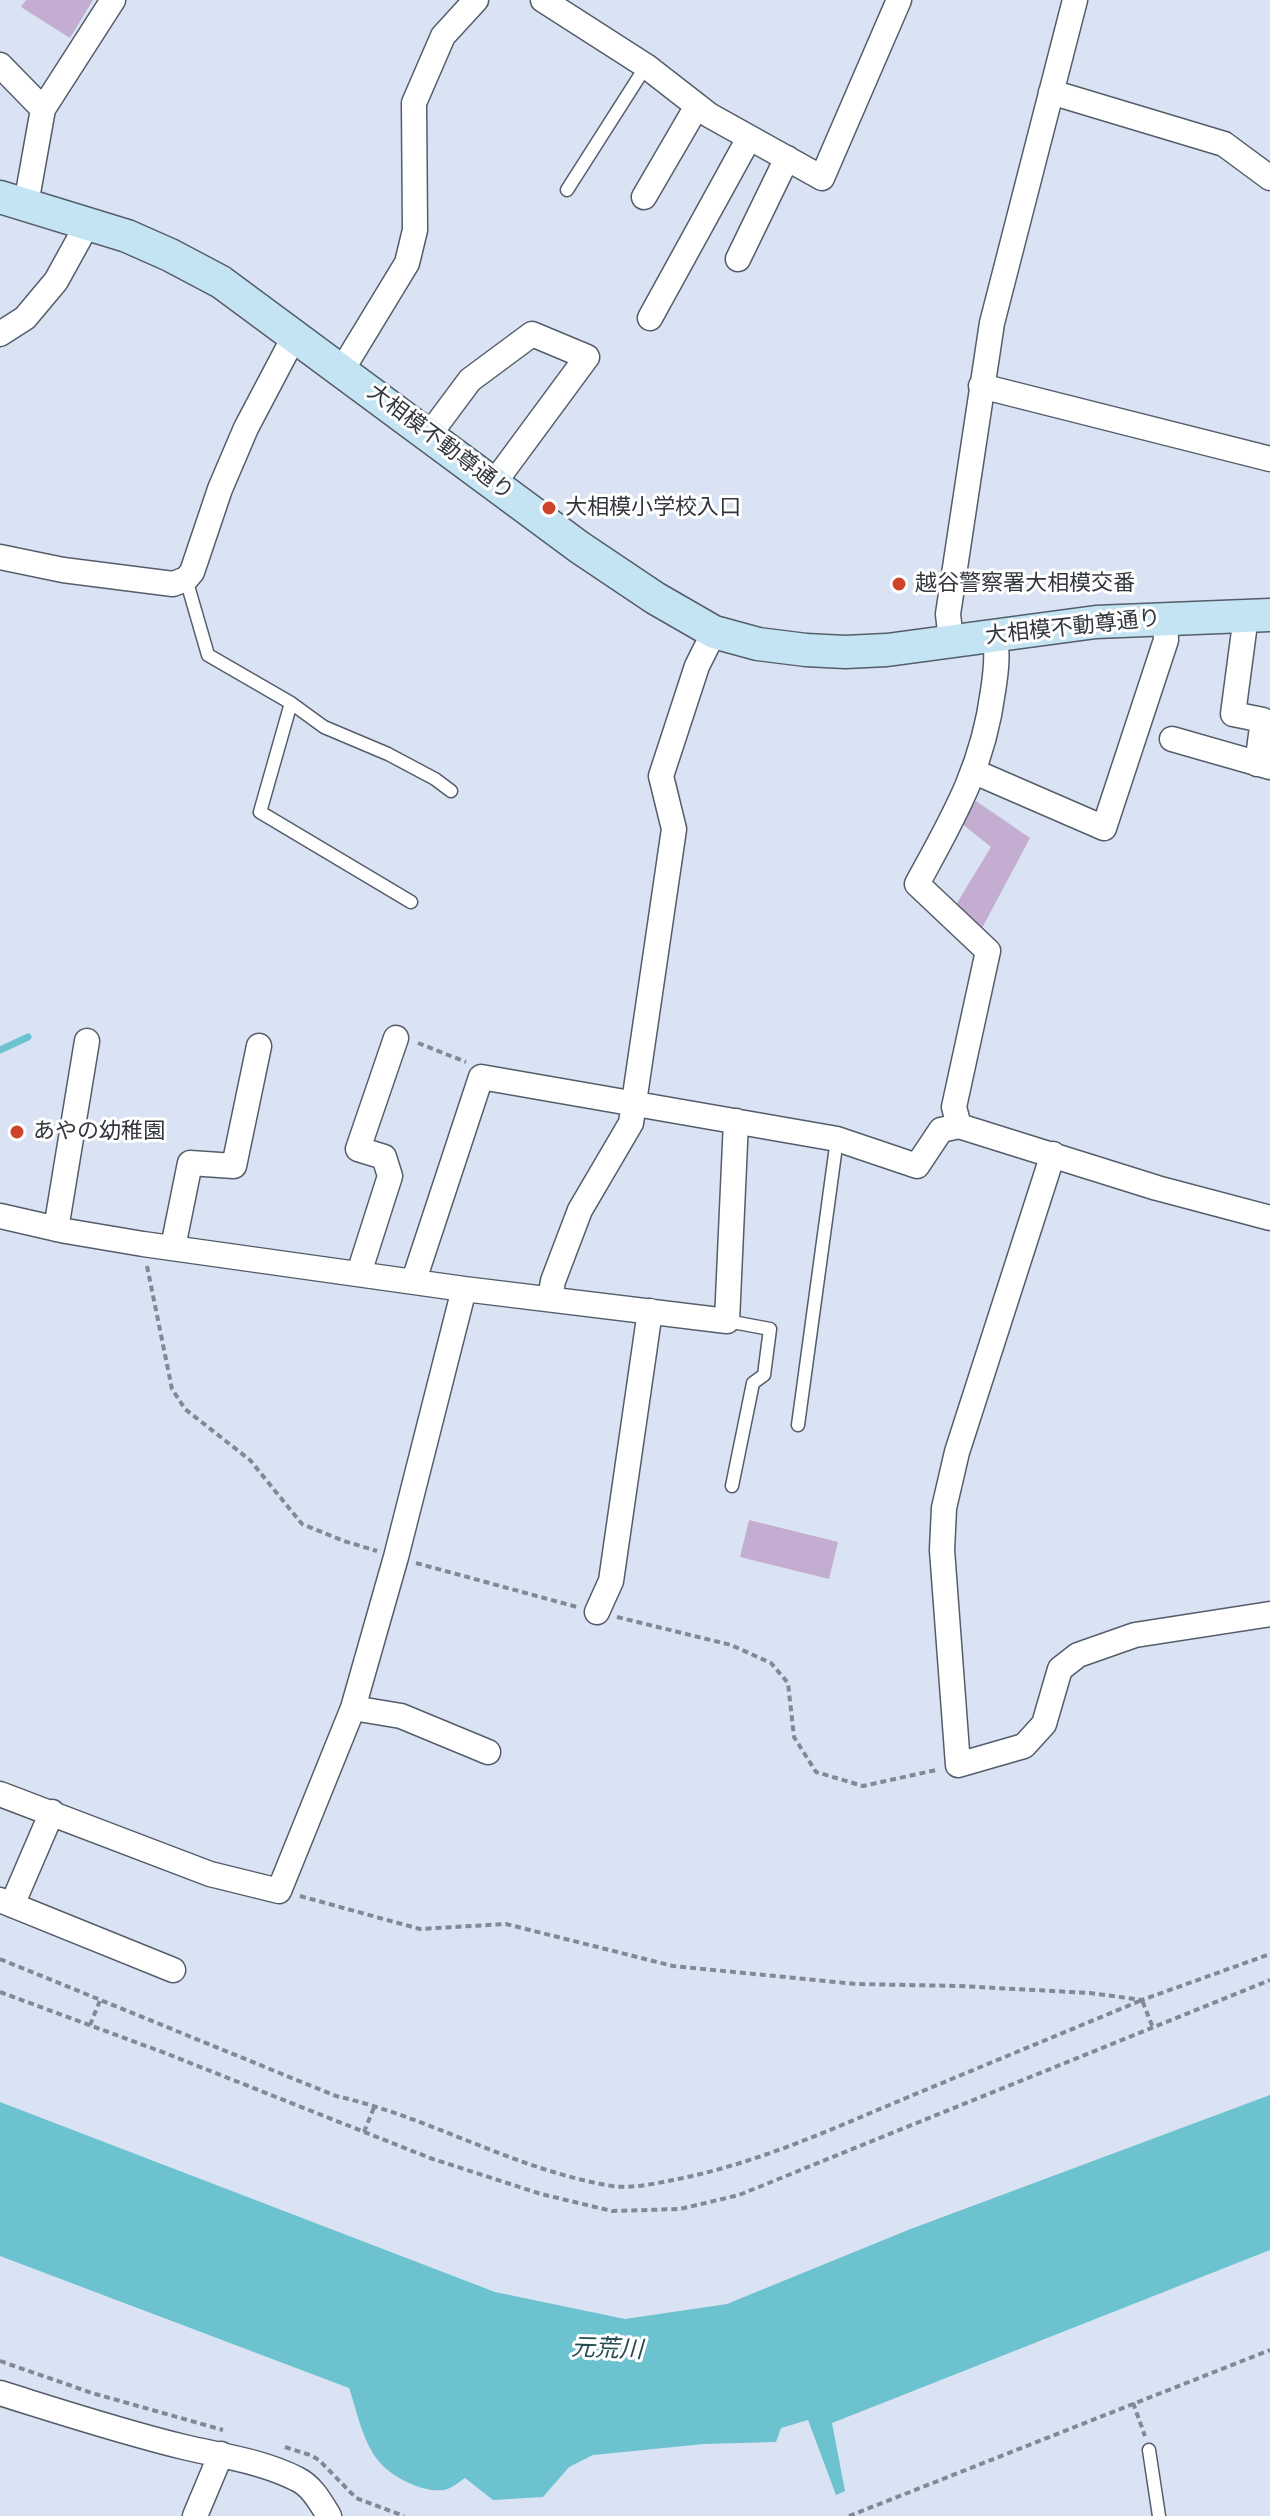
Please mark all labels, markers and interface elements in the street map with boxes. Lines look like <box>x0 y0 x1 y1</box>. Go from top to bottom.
street label: 大相模不動尊通り <box>362 379 518 507</box>
place label: 大相模小学校入口 <box>565 495 741 521</box>
marker: 大相模小学校入口 <box>540 499 558 517</box>
place label: 越谷警察署大相模交番 <box>915 571 1135 597</box>
marker: 越谷警察署大相模交番 <box>890 575 908 593</box>
street label: 大相模不動尊通り <box>984 606 1162 650</box>
place label: あやの幼稚園 <box>33 1119 165 1145</box>
marker: あやの幼稚園 <box>8 1123 26 1141</box>
water label: 元荒川 <box>571 2334 643 2366</box>

